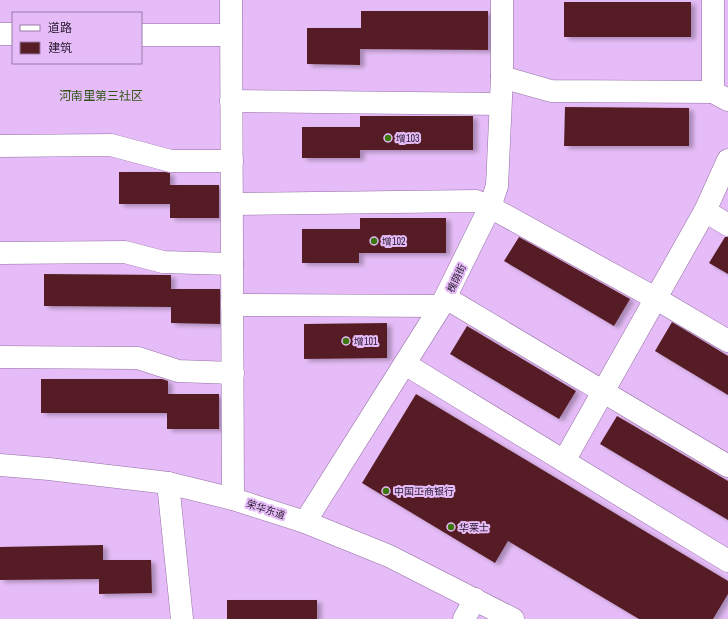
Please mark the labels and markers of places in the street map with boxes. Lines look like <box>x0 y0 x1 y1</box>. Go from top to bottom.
place label: 增103 <box>396 132 420 145</box>
marker: 增103 <box>383 133 393 143</box>
place label: 增102 <box>382 235 406 248</box>
marker: 增102 <box>369 236 379 246</box>
place label: 增101 <box>354 335 378 348</box>
marker: 增101 <box>341 336 351 346</box>
place label: 中国工商银行 <box>394 485 454 498</box>
marker: 中国工商银行 <box>381 486 391 496</box>
place label: 华莱士 <box>459 521 489 534</box>
marker: 华莱士 <box>446 522 456 532</box>

